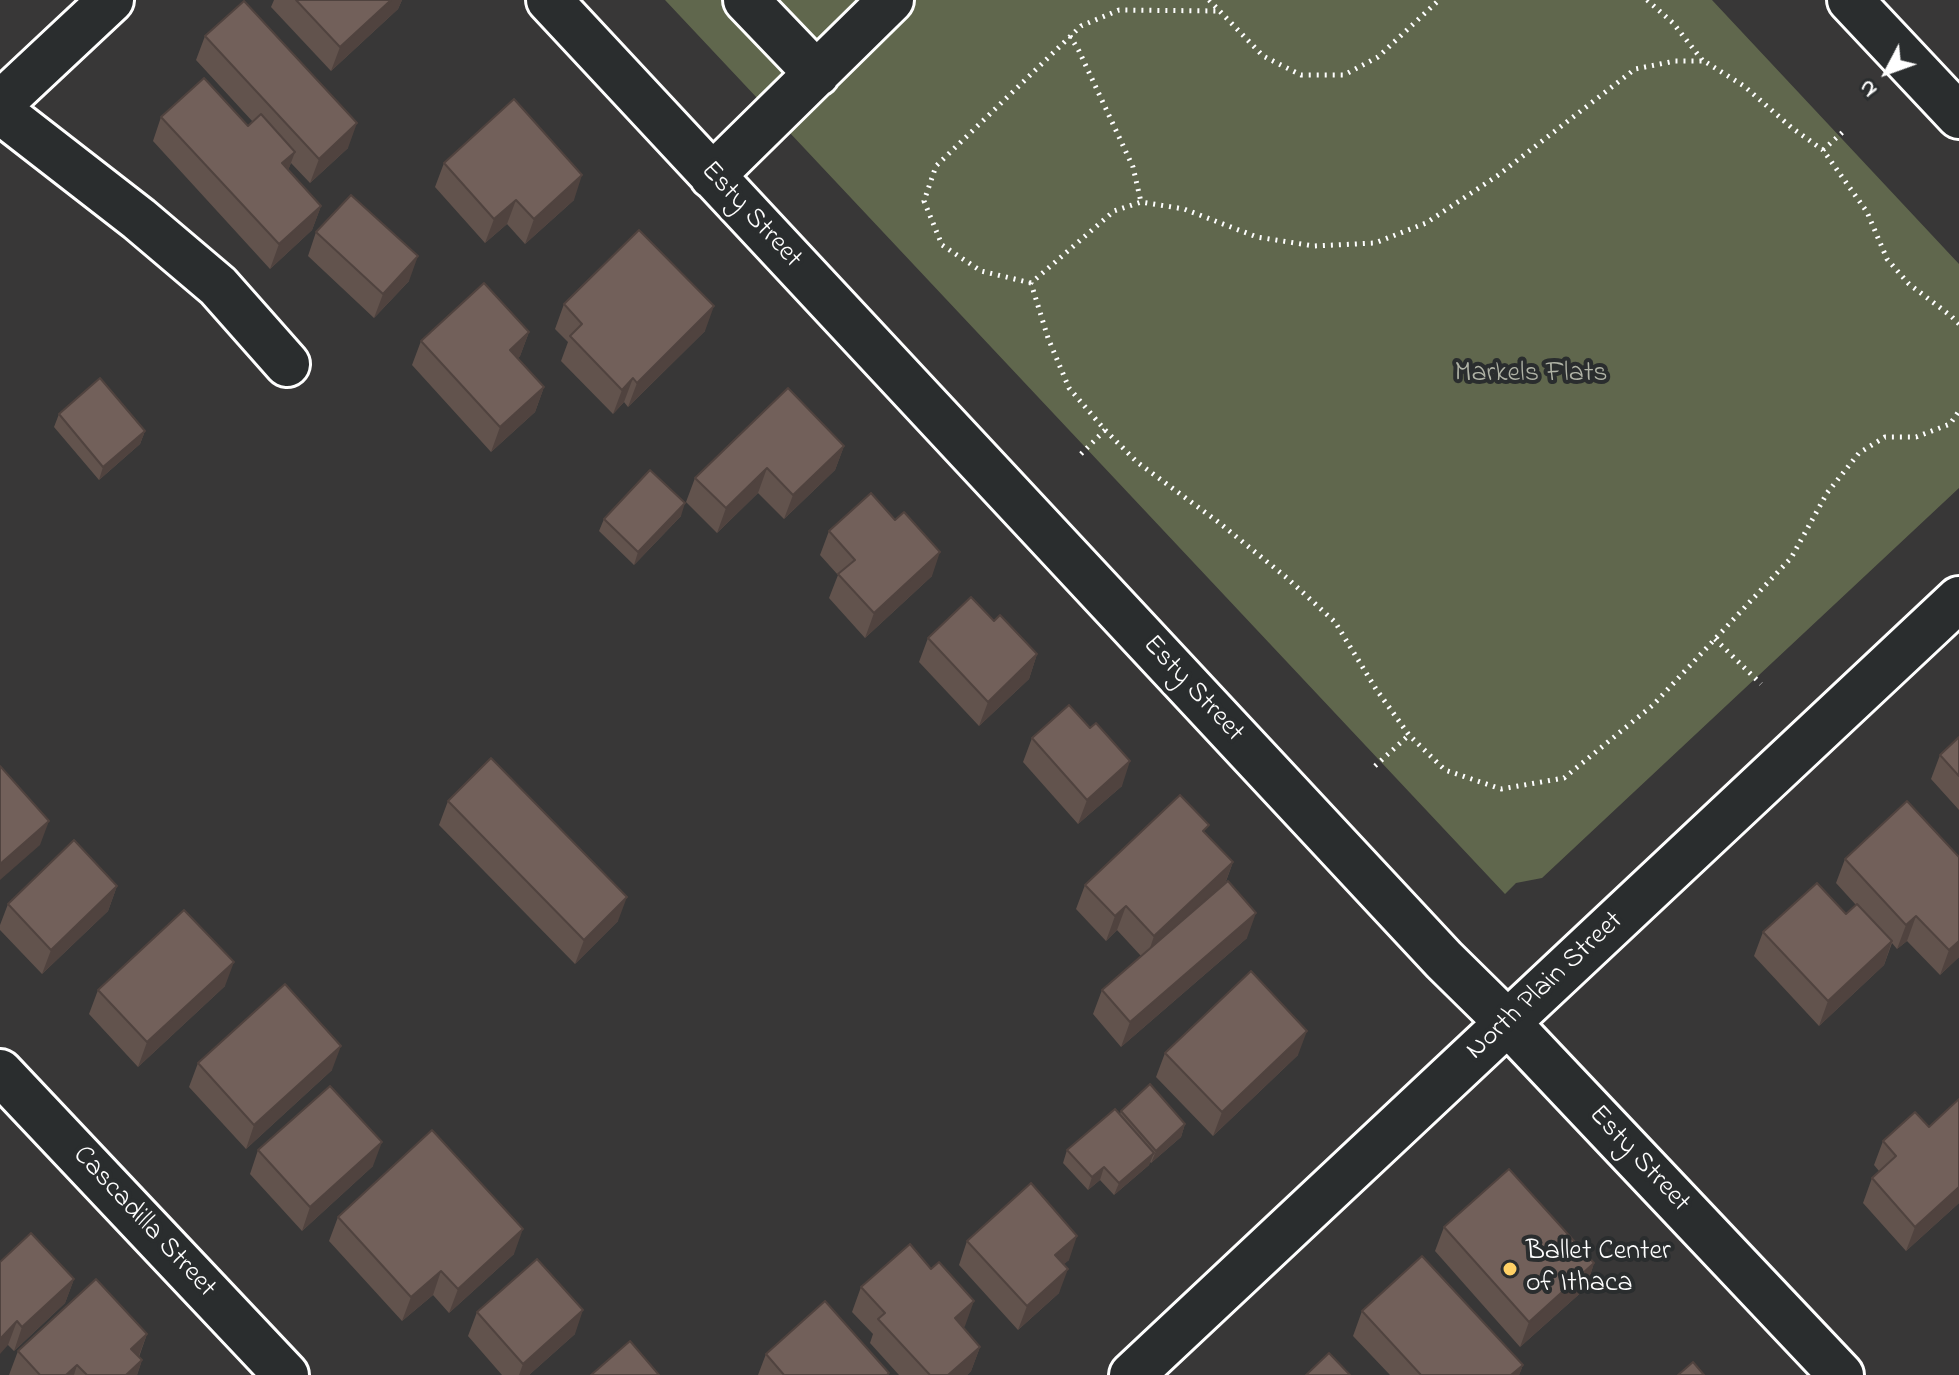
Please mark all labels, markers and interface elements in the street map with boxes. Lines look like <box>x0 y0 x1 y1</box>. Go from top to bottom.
north arrow <box>1847 32 1927 112</box>
text: N <box>1852 72 1886 104</box>
street label: Esty Street <box>692 156 808 276</box>
park label: Markels Flats <box>1454 358 1608 392</box>
street label: Esty Street <box>1134 630 1250 750</box>
street label: North Plain Street <box>1460 906 1632 1068</box>
street label: Esty Street <box>1580 1100 1696 1220</box>
street label: Cascadilla Street <box>64 1140 222 1306</box>
place label: Ballet Center of Ithaca <box>1526 1236 1671 1302</box>
marker: Ballet Center of Ithaca <box>1501 1260 1519 1278</box>

